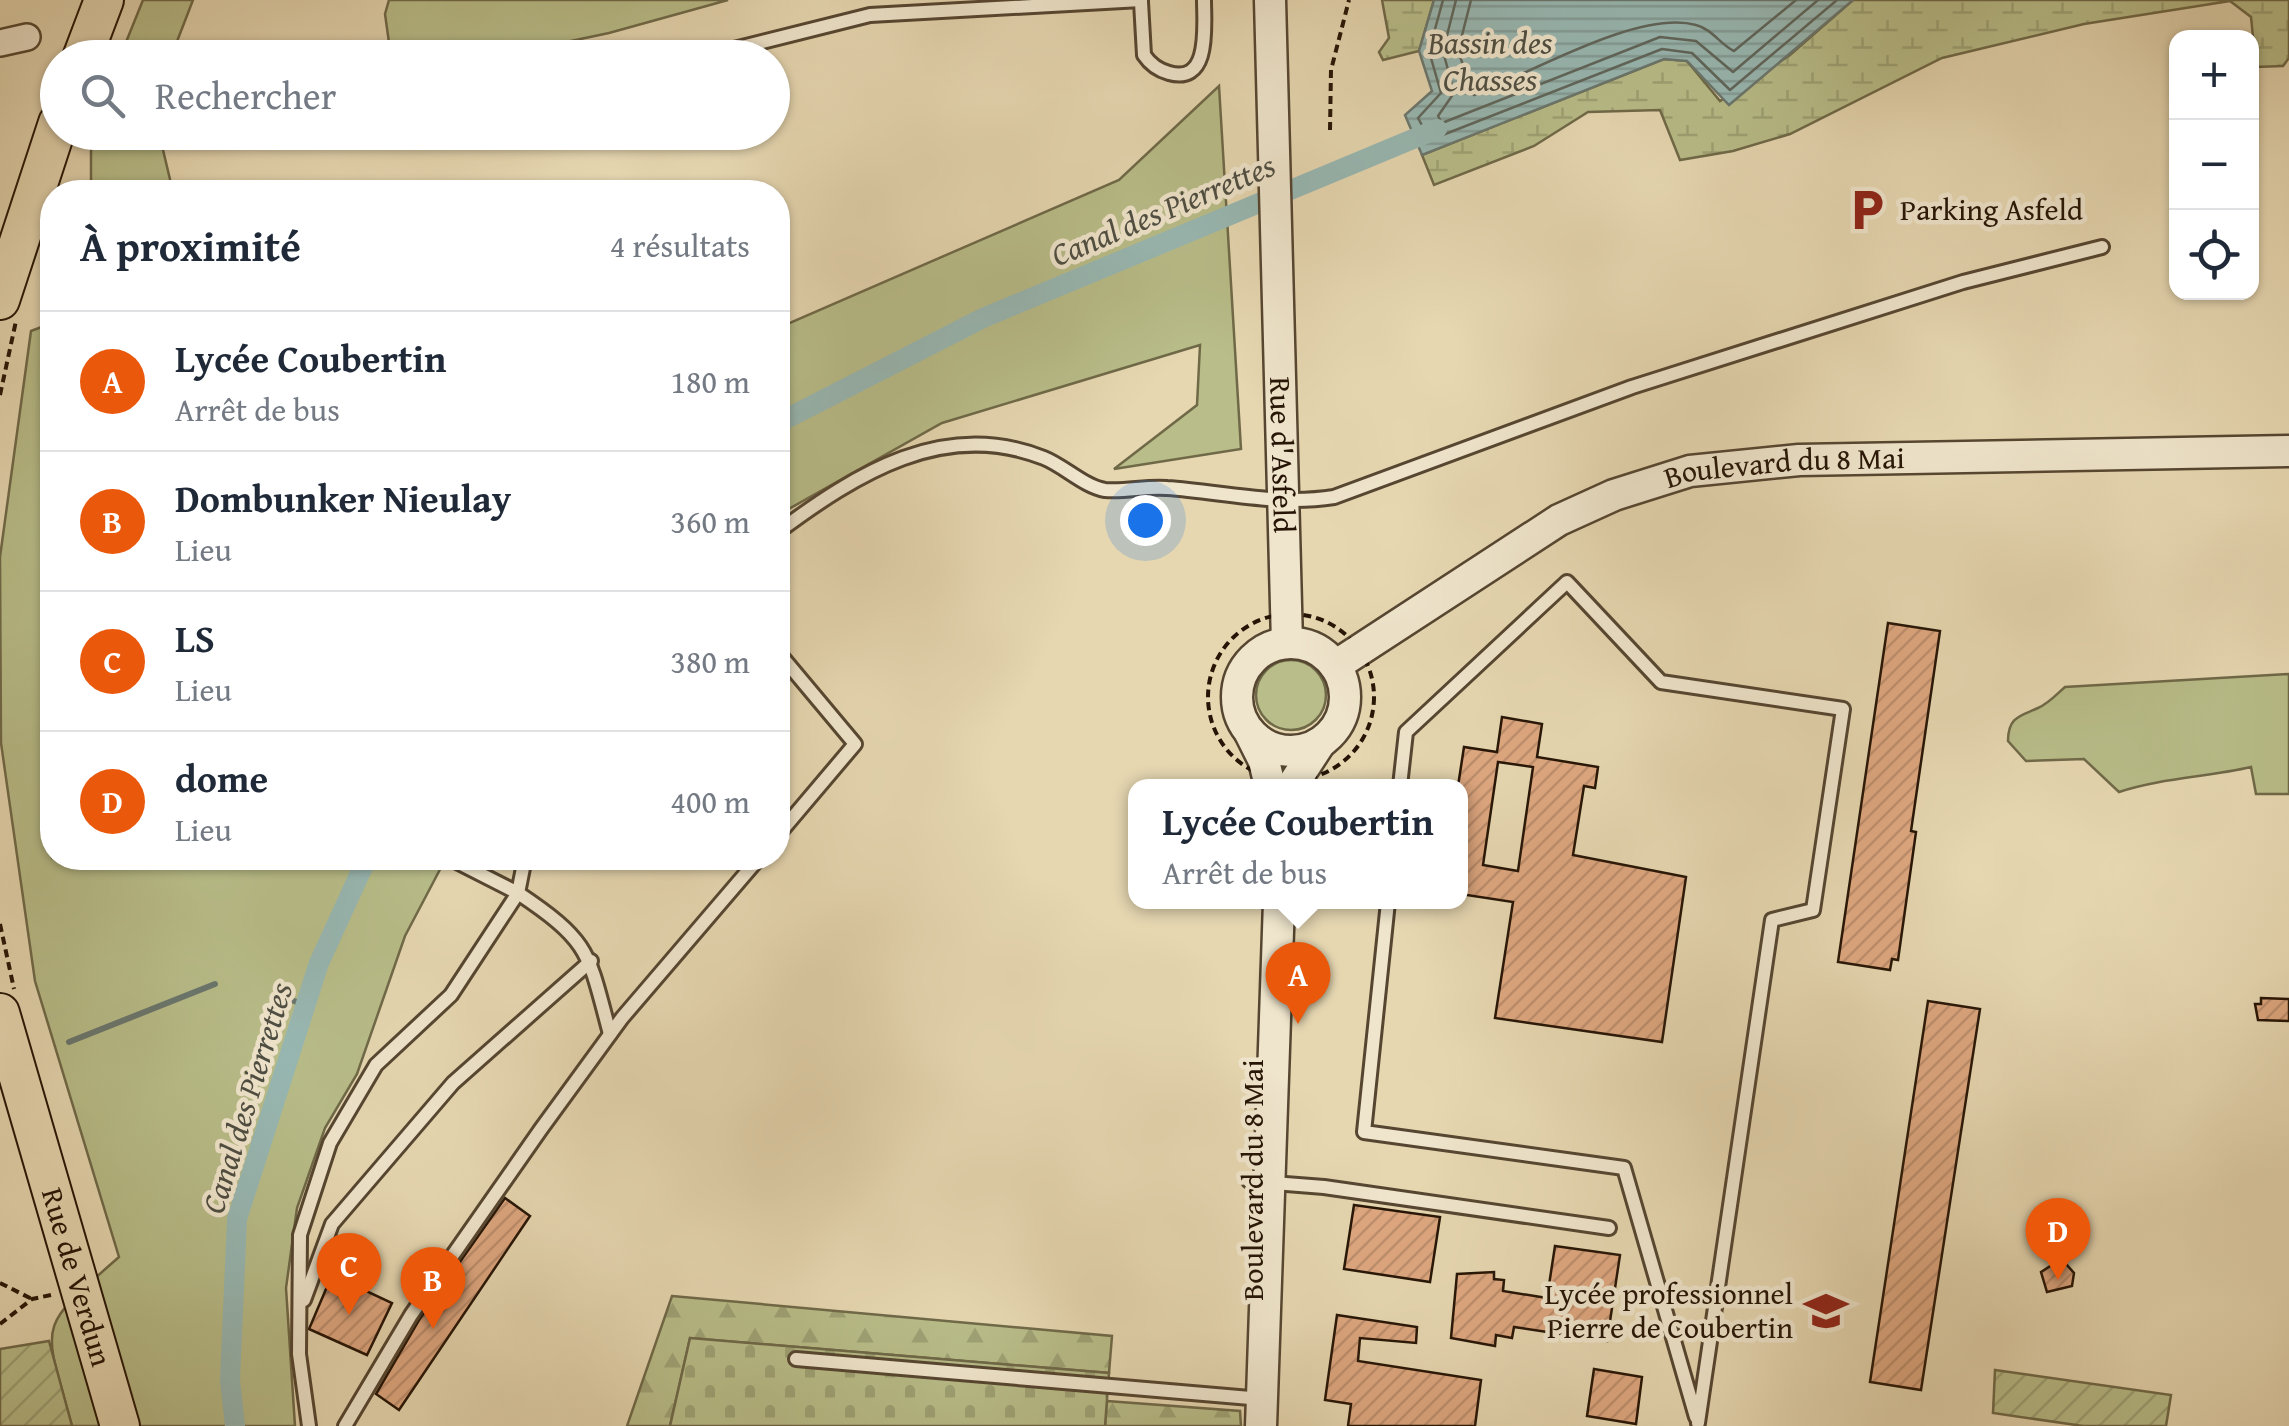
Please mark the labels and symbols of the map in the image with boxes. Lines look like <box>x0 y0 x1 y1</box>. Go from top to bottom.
water label: Bassin des Chasses <box>1427 19 1553 103</box>
water label: Canal des Pierrettes <box>1044 141 1283 278</box>
parking icon: Parking Asfeld <box>1843 186 1891 234</box>
place label: Parking Asfeld <box>1900 187 2083 231</box>
street label: Rue d'Asfeld <box>1259 376 1307 533</box>
street label: Boulevard du 8 Mai <box>1658 435 1905 499</box>
your location <box>1120 495 1171 546</box>
pin: A <box>1266 942 1330 1024</box>
water label: Canal des Pierrettes <box>189 976 304 1219</box>
street label: Boulevard du 8 Mai <box>1230 1059 1274 1301</box>
street label: Rue de Verdun <box>31 1182 125 1371</box>
pin: D <box>2026 1198 2090 1280</box>
pin: C <box>316 1232 382 1315</box>
pin: B <box>400 1246 466 1329</box>
place label: Lycée professionnel Pierre de Coubertin <box>1545 1271 1793 1349</box>
school or university icon: Lycée professionnel Pierre de Coubertin <box>1802 1287 1850 1335</box>

